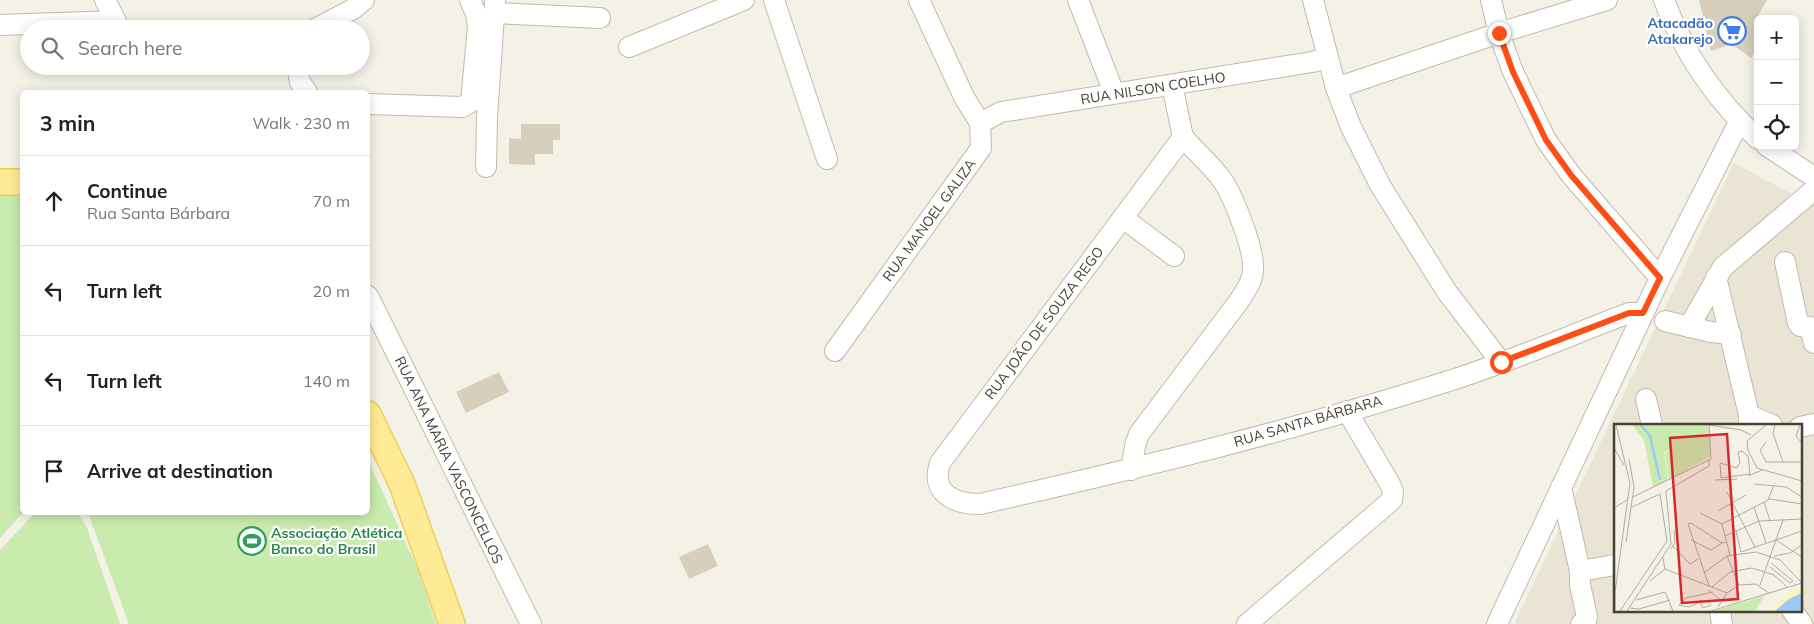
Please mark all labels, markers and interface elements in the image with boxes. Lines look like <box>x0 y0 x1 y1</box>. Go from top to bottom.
place label: Atacadão Atakarejo <box>1647 14 1713 48</box>
map controls <box>1754 15 1799 150</box>
button: + <box>1754 15 1799 60</box>
supermarket icon: Atacadão Atakarejo <box>1717 16 1747 46</box>
search box <box>20 20 370 75</box>
route end <box>1488 22 1511 45</box>
icon: search <box>38 34 66 62</box>
text: Search here <box>78 36 182 60</box>
button: − <box>1754 60 1799 105</box>
street label: RUA NILSON COELHO <box>1079 68 1227 108</box>
button: locate <box>1754 105 1799 150</box>
text: 3 min <box>40 110 95 136</box>
text: Walk · 230 m <box>252 113 350 133</box>
street label: RUA MANOEL GALIZA <box>878 155 980 285</box>
text: Continue <box>87 179 167 203</box>
icon: ahead <box>40 187 68 215</box>
text: 70 m <box>313 191 350 211</box>
text: Rua Santa Bárbara <box>87 203 230 223</box>
street label: RUA JOÃO DE SOUZA REGO <box>981 243 1107 403</box>
icon: left <box>40 277 68 305</box>
text: Turn left <box>87 279 162 303</box>
text: 20 m <box>313 281 350 301</box>
route start <box>1490 351 1513 374</box>
street label: RUA ANA MARIA VASCONCELLOS <box>391 353 507 567</box>
icon: left <box>40 367 68 395</box>
text: Turn left <box>87 369 162 393</box>
text: 140 m <box>303 371 350 391</box>
street label: RUA SANTA BÁRBARA <box>1232 391 1385 451</box>
inset map <box>1614 424 1802 612</box>
icon: arrive <box>40 457 68 485</box>
text: Arrive at destination <box>87 459 273 483</box>
place label: Associação Atlética Banco do Brasil <box>271 524 403 558</box>
sports icon: Associação Atlética Banco do Brasil <box>237 526 267 556</box>

